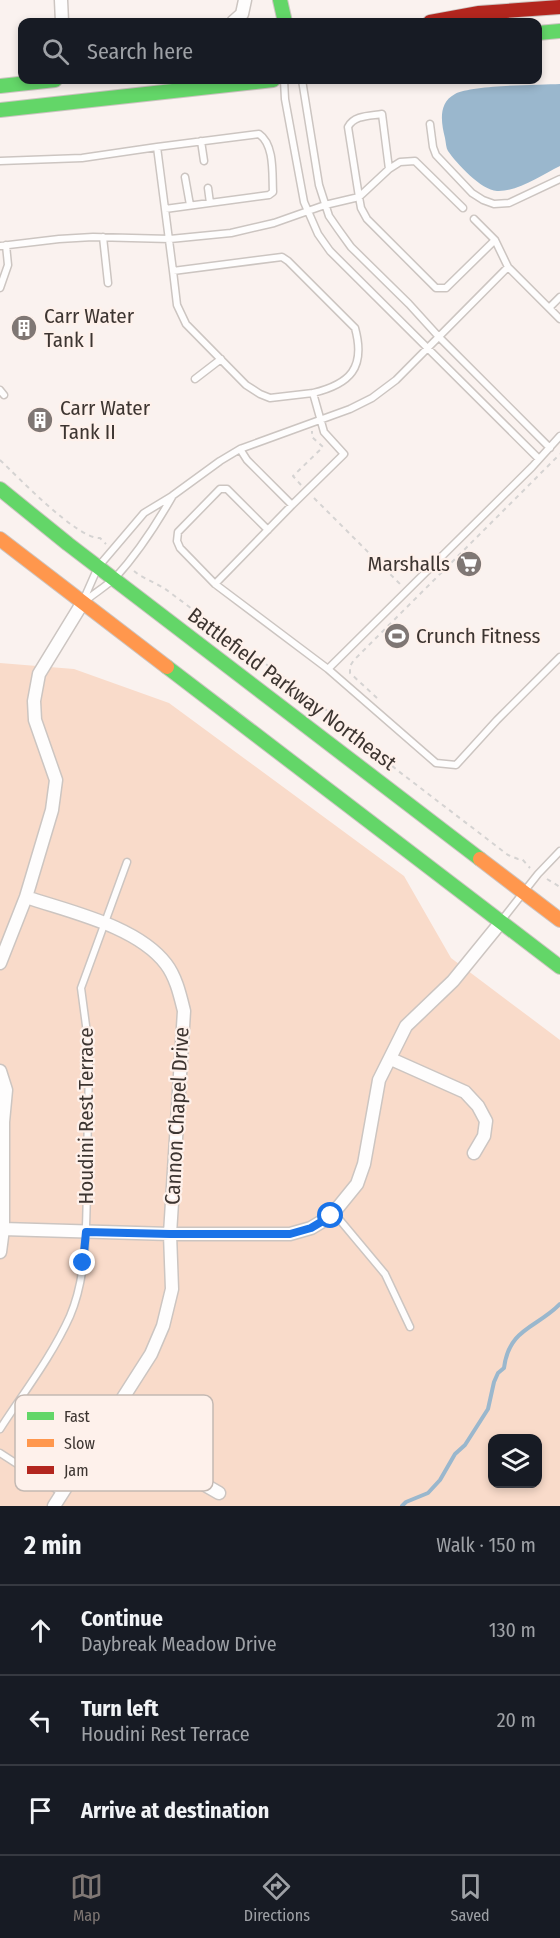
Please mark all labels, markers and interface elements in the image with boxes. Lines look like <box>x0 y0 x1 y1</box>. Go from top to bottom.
search box <box>18 18 542 84</box>
icon: search <box>39 35 72 68</box>
text: Search here <box>87 38 193 65</box>
place label: Carr Water Tank I <box>44 303 135 353</box>
building icon: Carr Water Tank I <box>9 313 39 343</box>
place label: Carr Water Tank II <box>60 395 151 445</box>
building icon: Carr Water Tank II <box>25 405 55 435</box>
supermarket icon: Marshalls <box>454 549 484 579</box>
place label: Marshalls <box>368 551 450 577</box>
street label: Battlefield Parkway Northeast <box>183 602 402 776</box>
sports icon: Crunch Fitness <box>382 621 412 651</box>
place label: Crunch Fitness <box>416 623 541 649</box>
street label: Cannon Chapel Drive <box>159 1026 195 1206</box>
street label: Houdini Rest Terrace <box>73 1027 99 1205</box>
route start <box>317 1202 343 1228</box>
route end <box>69 1249 95 1275</box>
legend <box>15 1395 213 1491</box>
text: Fast <box>64 1407 91 1426</box>
text: Slow <box>64 1434 95 1453</box>
map controls <box>488 1434 542 1488</box>
button: layers <box>488 1434 542 1488</box>
text: Jam <box>64 1461 89 1480</box>
text: 2 min <box>24 1530 82 1561</box>
text: Walk · 150 m <box>436 1533 536 1557</box>
text: Continue <box>81 1605 163 1632</box>
icon: ahead <box>24 1614 57 1647</box>
text: 130 m <box>489 1618 536 1642</box>
text: Daybreak Meadow Drive <box>81 1632 277 1656</box>
text: Turn left <box>81 1695 159 1722</box>
icon: left <box>24 1704 57 1737</box>
text: 20 m <box>497 1708 536 1732</box>
text: Houdini Rest Terrace <box>81 1722 250 1746</box>
icon: arrive <box>24 1794 57 1827</box>
text: Arrive at destination <box>81 1797 269 1824</box>
tab: Map <box>70 1870 103 1925</box>
tab: Directions <box>244 1870 310 1925</box>
tab: Saved <box>451 1870 490 1925</box>

